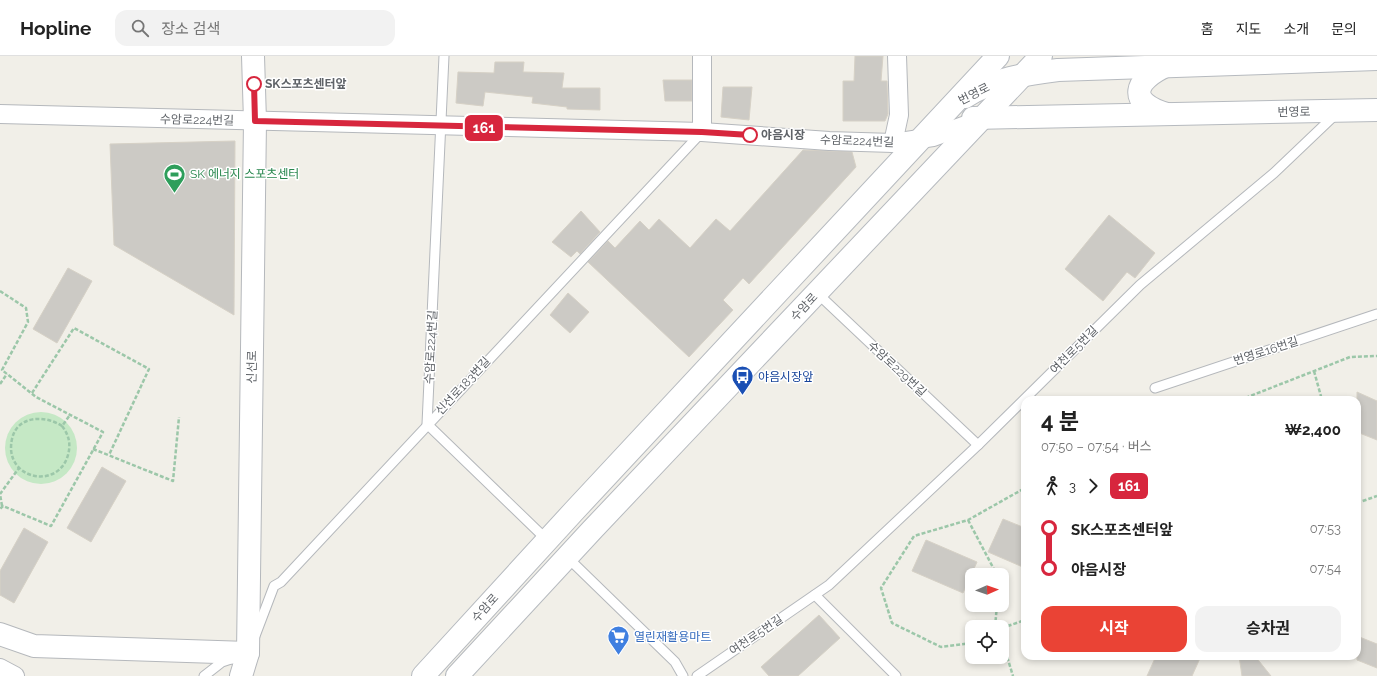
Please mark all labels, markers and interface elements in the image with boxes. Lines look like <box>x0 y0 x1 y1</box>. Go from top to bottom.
search box <box>115 10 395 46</box>
text: Hopline <box>20 17 91 39</box>
icon: search <box>129 17 151 39</box>
text: 장소 검색 <box>161 20 220 38</box>
text: 홈 <box>1201 21 1214 37</box>
text: 지도 <box>1236 21 1261 37</box>
text: 소개 <box>1283 21 1309 37</box>
text: 문의 <box>1331 21 1357 37</box>
marker: SK스포츠센터앞 <box>246 76 262 92</box>
place label: SK스포츠센터앞 <box>265 77 347 91</box>
street label: 번영로 <box>956 80 992 108</box>
street label: 번영로 <box>1277 105 1311 119</box>
street label: 수암로224번길 <box>160 112 234 128</box>
line badge: 161 <box>461 115 507 141</box>
text: 161 <box>473 120 495 136</box>
marker: 야음시장 <box>742 127 758 143</box>
place label: 야음시장 <box>761 128 805 142</box>
street label: 수암로224번길 <box>820 133 894 149</box>
sports icon: SK 에너지 스포츠센터 <box>161 161 187 194</box>
place label: SK 에너지 스포츠센터 <box>190 167 299 181</box>
street label: 수암로 <box>788 290 820 324</box>
street label: 수암로224번길 <box>422 310 440 384</box>
street label: 여천로5번길 <box>1047 323 1101 377</box>
street label: 번영로16번길 <box>1232 334 1300 368</box>
street label: 수암로229번길 <box>865 338 929 400</box>
street label: 신선로 <box>245 350 259 384</box>
street label: 신선로183번길 <box>433 354 493 418</box>
bus stop icon: 야음시장앞 <box>729 364 755 397</box>
place label: 야음시장앞 <box>758 370 813 384</box>
text: 4 분 <box>1041 408 1079 434</box>
text: ₩2,400 <box>1285 421 1341 439</box>
text: 07:50 – 07:54 · 버스 <box>1041 439 1152 454</box>
icon: walk <box>1041 475 1063 497</box>
icon: forward <box>1082 475 1104 497</box>
text: 161 <box>1118 478 1140 494</box>
text: 3 <box>1069 479 1076 494</box>
text: SK스포츠센터앞 <box>1071 521 1173 539</box>
text: 07:53 <box>1310 521 1341 536</box>
text: 야음시장 <box>1071 561 1126 579</box>
text: 07:54 <box>1310 561 1341 576</box>
north arrow <box>965 568 1009 612</box>
map controls <box>965 568 1009 664</box>
street label: 수암로 <box>469 591 501 625</box>
button: 시작 <box>1041 606 1187 652</box>
button: 승차권 <box>1195 606 1341 652</box>
street label: 여천로5번길 <box>726 612 786 658</box>
button: locate <box>965 620 1009 664</box>
supermarket icon: 열린재활용마트 <box>605 624 631 657</box>
place label: 열린재활용마트 <box>634 630 711 644</box>

